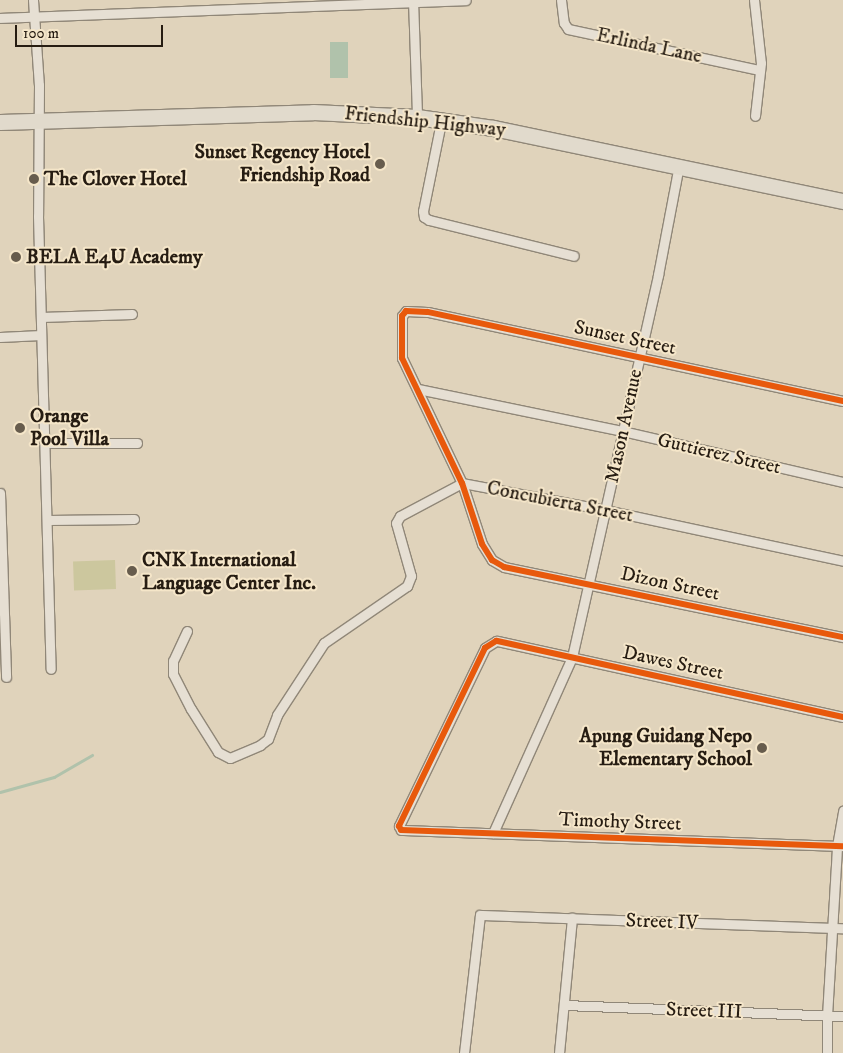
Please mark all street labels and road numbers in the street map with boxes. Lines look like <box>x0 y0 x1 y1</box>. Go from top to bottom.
street label: Erlinda Lane <box>594 23 704 69</box>
street label: Friendship Highway <box>343 102 507 142</box>
street label: Sunset Street <box>572 315 678 361</box>
street label: Mason Avenue <box>600 367 648 485</box>
street label: Guttierez Street <box>655 428 783 480</box>
street label: Concubierta Street <box>485 476 635 528</box>
street label: Dizon Street <box>618 562 722 606</box>
street label: Dawes Street <box>620 641 726 685</box>
street label: Timothy Street <box>558 808 682 836</box>
street label: Street IV <box>625 909 699 935</box>
street label: Street III <box>665 998 743 1024</box>

